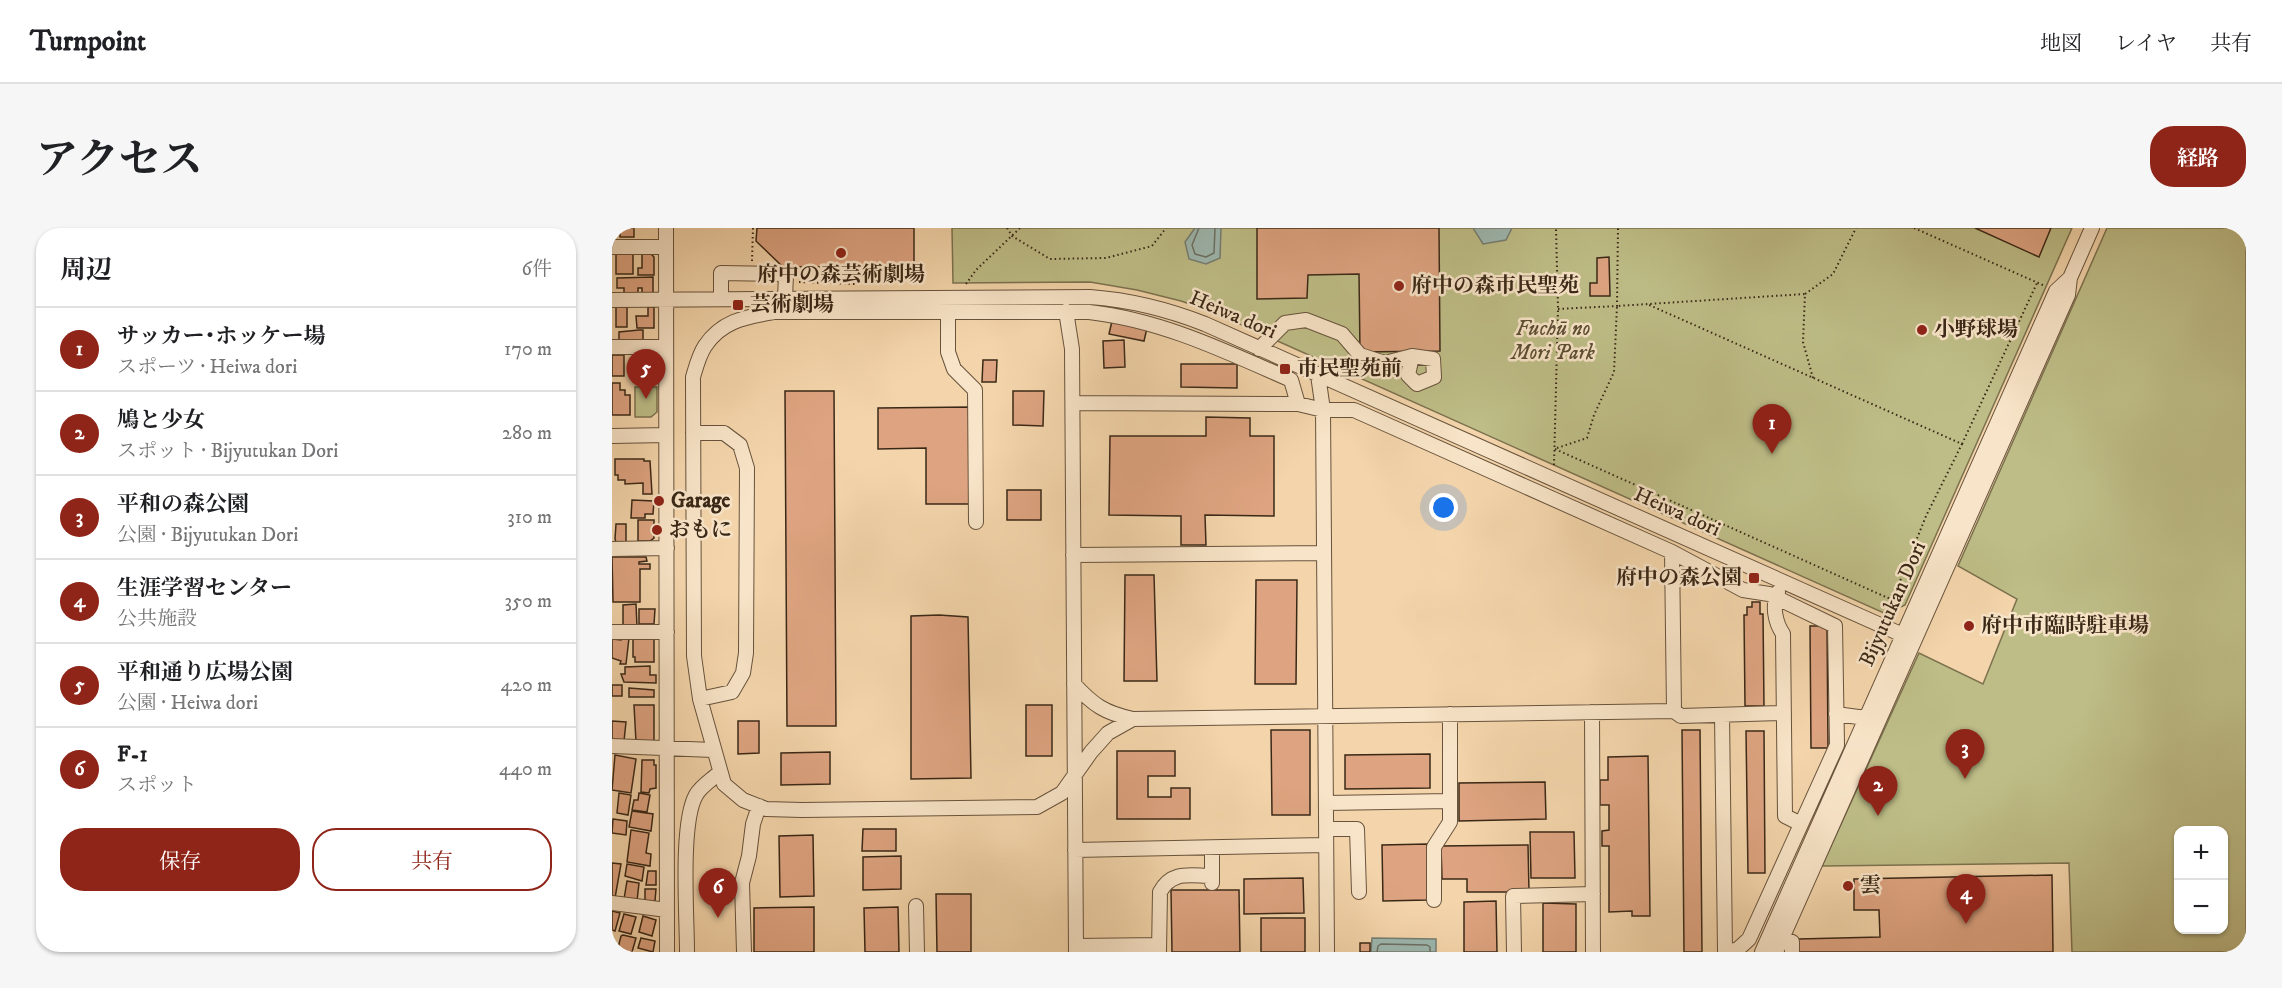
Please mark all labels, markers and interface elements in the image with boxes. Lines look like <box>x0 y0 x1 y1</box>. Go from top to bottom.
text: Turnpoint <box>30 24 146 59</box>
text: 地図 <box>2040 31 2082 57</box>
text: レイヤ <box>2115 31 2177 57</box>
text: 共有 <box>2210 31 2252 57</box>
button: 経路 <box>2150 126 2246 187</box>
text: アクセス <box>36 135 203 187</box>
marker: 府中の森芸術劇場 <box>834 246 848 260</box>
text: 周辺 <box>60 254 112 287</box>
text: 6件 <box>522 257 552 282</box>
place label: 府中の森芸術劇場 <box>757 262 925 288</box>
place label: 府中の森市民聖苑 <box>1411 273 1579 299</box>
marker: 府中の森市民聖苑 <box>1392 279 1406 293</box>
street label: Heiwa dori <box>1186 285 1280 345</box>
place label: 芸術劇場 <box>750 292 834 318</box>
marker: 芸術劇場 <box>731 298 745 312</box>
park label: Fuchū no Mori Park <box>1509 316 1595 366</box>
place label: 小野球場 <box>1934 317 2018 343</box>
text: サッカー･ホッケー場 <box>117 323 326 350</box>
marker: 小野球場 <box>1915 323 1929 337</box>
text: 1 <box>76 337 83 362</box>
text: 170 m <box>504 337 552 362</box>
pin: 5 <box>627 350 666 399</box>
text: スポーツ · Heiwa dori <box>117 355 297 380</box>
place label: 市民聖苑前 <box>1297 356 1402 382</box>
marker: 市民聖苑前 <box>1278 362 1292 376</box>
pin: 1 <box>1752 404 1792 454</box>
text: 鳩と少女 <box>117 407 205 434</box>
text: 2 <box>75 421 84 446</box>
text: 280 m <box>502 421 552 446</box>
text: スポット · Bijyutukan Dori <box>117 439 338 464</box>
street label: Heiwa dori <box>1630 481 1724 543</box>
place label: Garage <box>671 488 731 514</box>
text: 平和の森公園 <box>117 491 249 518</box>
your location <box>1429 493 1458 522</box>
marker: Garage <box>652 494 666 508</box>
text: 3 <box>76 505 83 530</box>
text: 310 m <box>507 505 552 530</box>
place label: おもに <box>669 517 732 543</box>
text: 公園 · Bijyutukan Dori <box>117 523 298 548</box>
marker: おもに <box>650 523 664 537</box>
street label: Bijyutukan Dori <box>1854 537 1932 671</box>
place label: 府中の森公園 <box>1616 565 1742 591</box>
marker: 府中の森公園 <box>1747 571 1761 585</box>
text: 生涯学習センター <box>117 575 292 602</box>
text: 4 <box>74 589 85 614</box>
text: 350 m <box>505 589 552 614</box>
text: 公共施設 <box>117 607 197 632</box>
place label: 府中市臨時駐車場 <box>1981 613 2149 639</box>
marker: 府中市臨時駐車場 <box>1962 619 1976 633</box>
text: 平和通り広場公園 <box>117 659 293 686</box>
text: 5 <box>75 673 84 698</box>
text: 420 m <box>501 673 552 698</box>
text: 公園 · Heiwa dori <box>117 691 258 716</box>
pin: 3 <box>1946 730 1984 779</box>
text: F-1 <box>117 741 148 768</box>
text: 6 <box>74 757 85 782</box>
text: 440 m <box>499 757 552 782</box>
pin: 2 <box>1858 766 1898 816</box>
text: スポット <box>117 773 197 798</box>
map controls <box>2174 826 2228 934</box>
button: + <box>2174 826 2228 880</box>
button: 保存 <box>60 828 300 891</box>
button: 共有 <box>312 828 552 891</box>
pin: 6 <box>698 868 738 918</box>
place label: 雲 <box>1860 873 1881 899</box>
pin: 4 <box>1946 874 1986 924</box>
marker: 雲 <box>1841 879 1855 893</box>
button: − <box>2174 880 2228 934</box>

